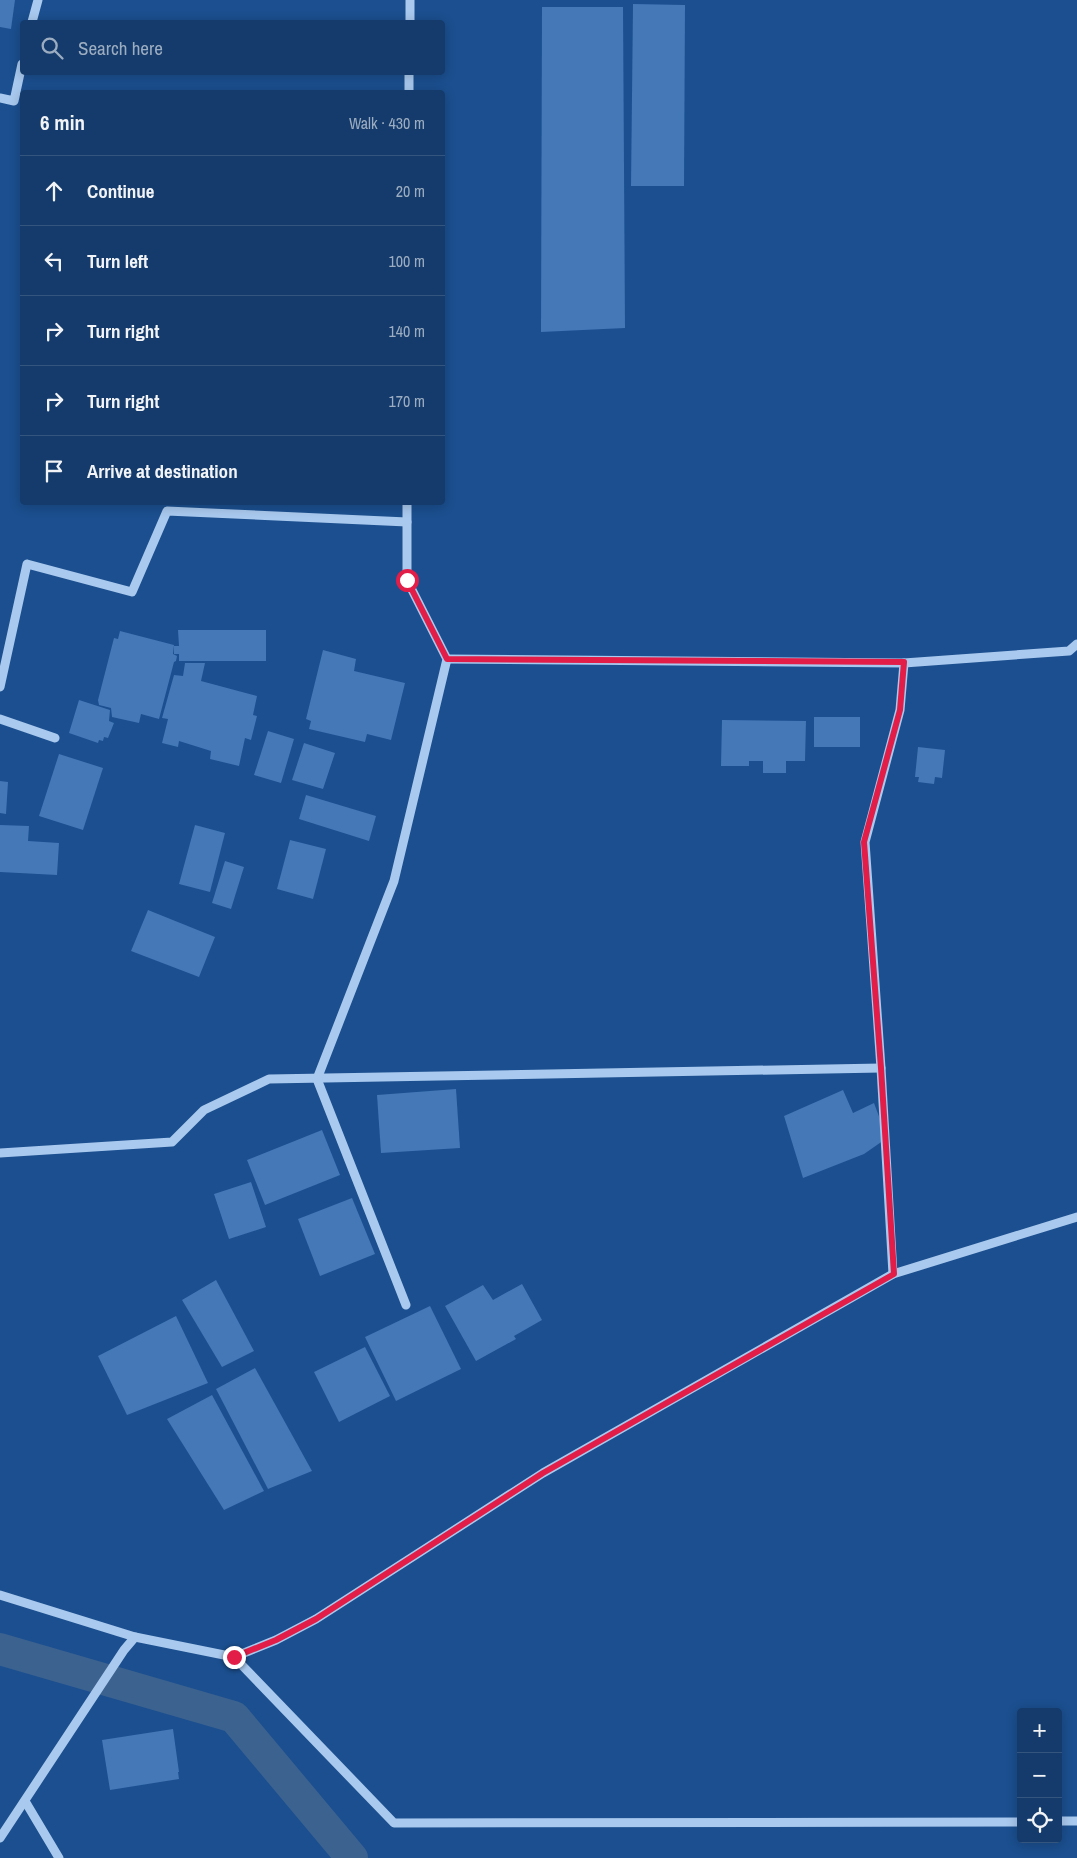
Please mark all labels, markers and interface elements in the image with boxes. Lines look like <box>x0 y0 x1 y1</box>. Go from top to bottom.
search box <box>20 20 445 75</box>
icon: search <box>38 34 66 62</box>
text: Search here <box>78 35 163 61</box>
text: 6 min <box>40 108 85 137</box>
text: Walk · 430 m <box>349 112 425 134</box>
icon: ahead <box>40 177 68 205</box>
text: Continue <box>87 178 155 204</box>
text: 20 m <box>396 180 425 202</box>
icon: left <box>40 247 68 275</box>
text: Turn left <box>87 248 148 274</box>
text: 100 m <box>389 250 425 272</box>
icon: right <box>40 317 68 345</box>
text: Turn right <box>87 318 159 344</box>
text: 140 m <box>389 320 425 342</box>
icon: right <box>40 387 68 415</box>
text: Turn right <box>87 388 159 414</box>
text: 170 m <box>389 390 425 412</box>
icon: arrive <box>40 457 68 485</box>
text: Arrive at destination <box>87 458 238 484</box>
route start <box>396 569 419 592</box>
route end <box>223 1646 246 1669</box>
map controls <box>1017 1708 1062 1843</box>
button: + <box>1017 1708 1062 1753</box>
button: − <box>1017 1753 1062 1798</box>
button: locate <box>1017 1798 1062 1843</box>

